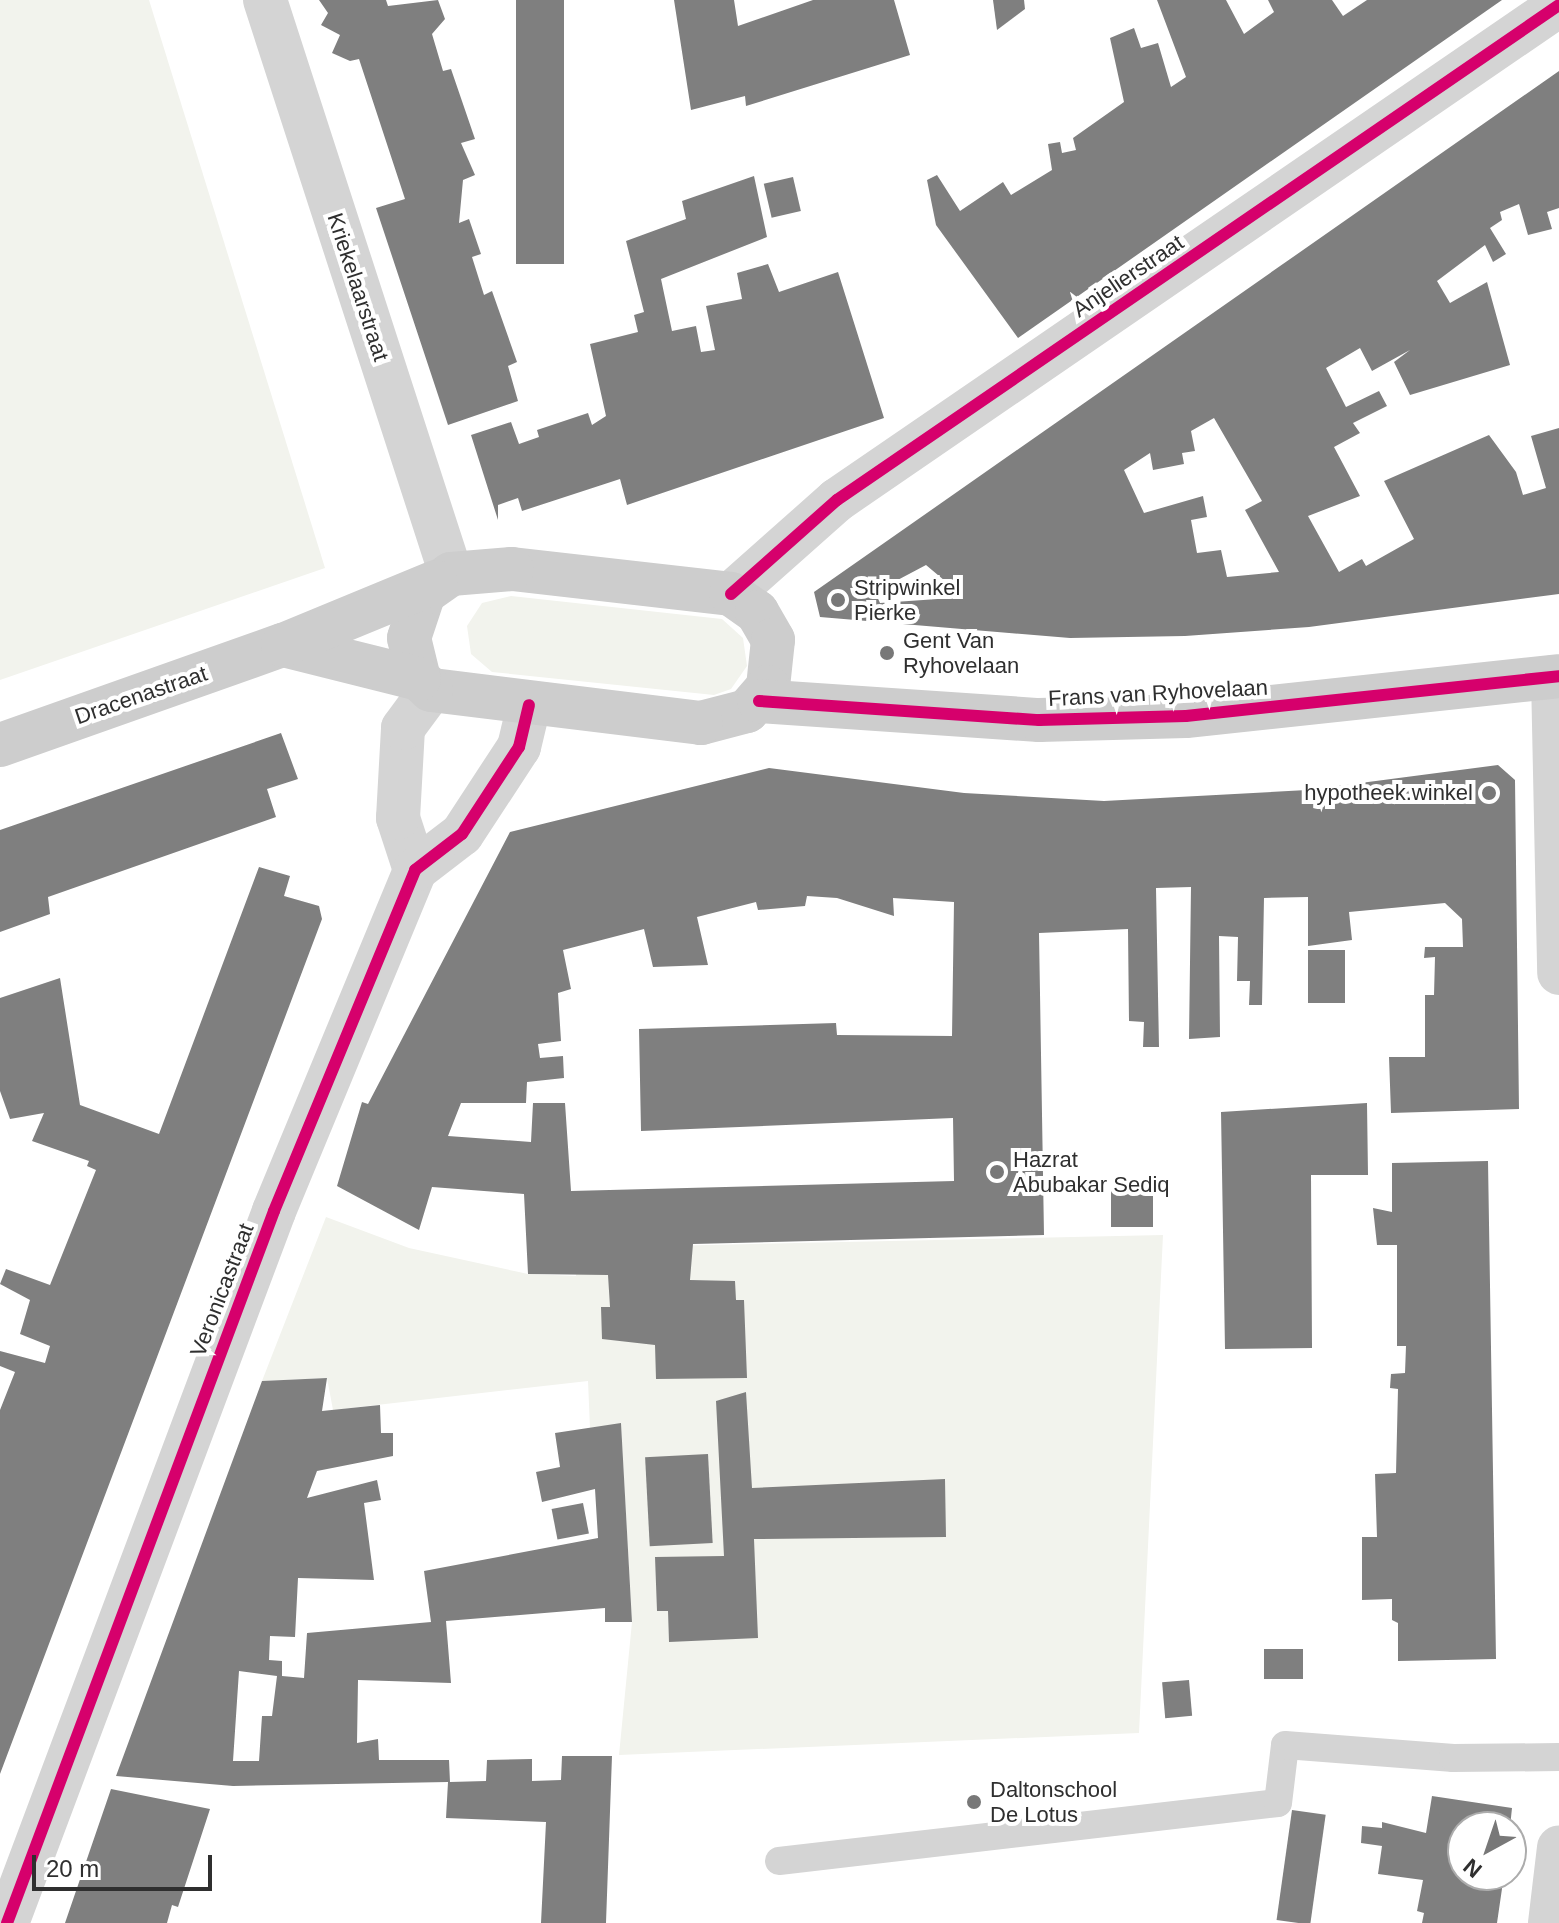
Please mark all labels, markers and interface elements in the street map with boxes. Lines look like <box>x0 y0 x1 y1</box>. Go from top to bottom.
street label: Kriekelaarstraat <box>322 210 394 364</box>
street label: Anjelierstraat <box>1067 229 1189 323</box>
place label: Stripwinkel Pierke <box>854 574 960 626</box>
marker: Stripwinkel Pierke <box>829 591 847 609</box>
place label: Gent Van Ryhovelaan <box>903 627 1019 678</box>
marker: Gent Van Ryhovelaan <box>878 644 896 662</box>
street label: Dracenastraat <box>71 660 211 730</box>
street label: Frans van Ryhovelaan <box>1047 674 1269 712</box>
place label: hypotheek.winkel <box>1304 780 1473 806</box>
marker: hypotheek.winkel <box>1480 784 1498 802</box>
place label: Hazrat Abubakar Sediq <box>1013 1146 1170 1198</box>
marker: Hazrat Abubakar Sediq <box>988 1163 1006 1181</box>
street label: Veronicastraat <box>184 1220 260 1360</box>
place label: Daltonschool De Lotus <box>990 1776 1117 1828</box>
marker: Daltonschool De Lotus <box>965 1793 983 1811</box>
north arrow <box>1447 1811 1527 1891</box>
scale bar <box>36 1839 216 1889</box>
text: N <box>1458 1854 1487 1883</box>
text: 20 m <box>46 1855 99 1882</box>

